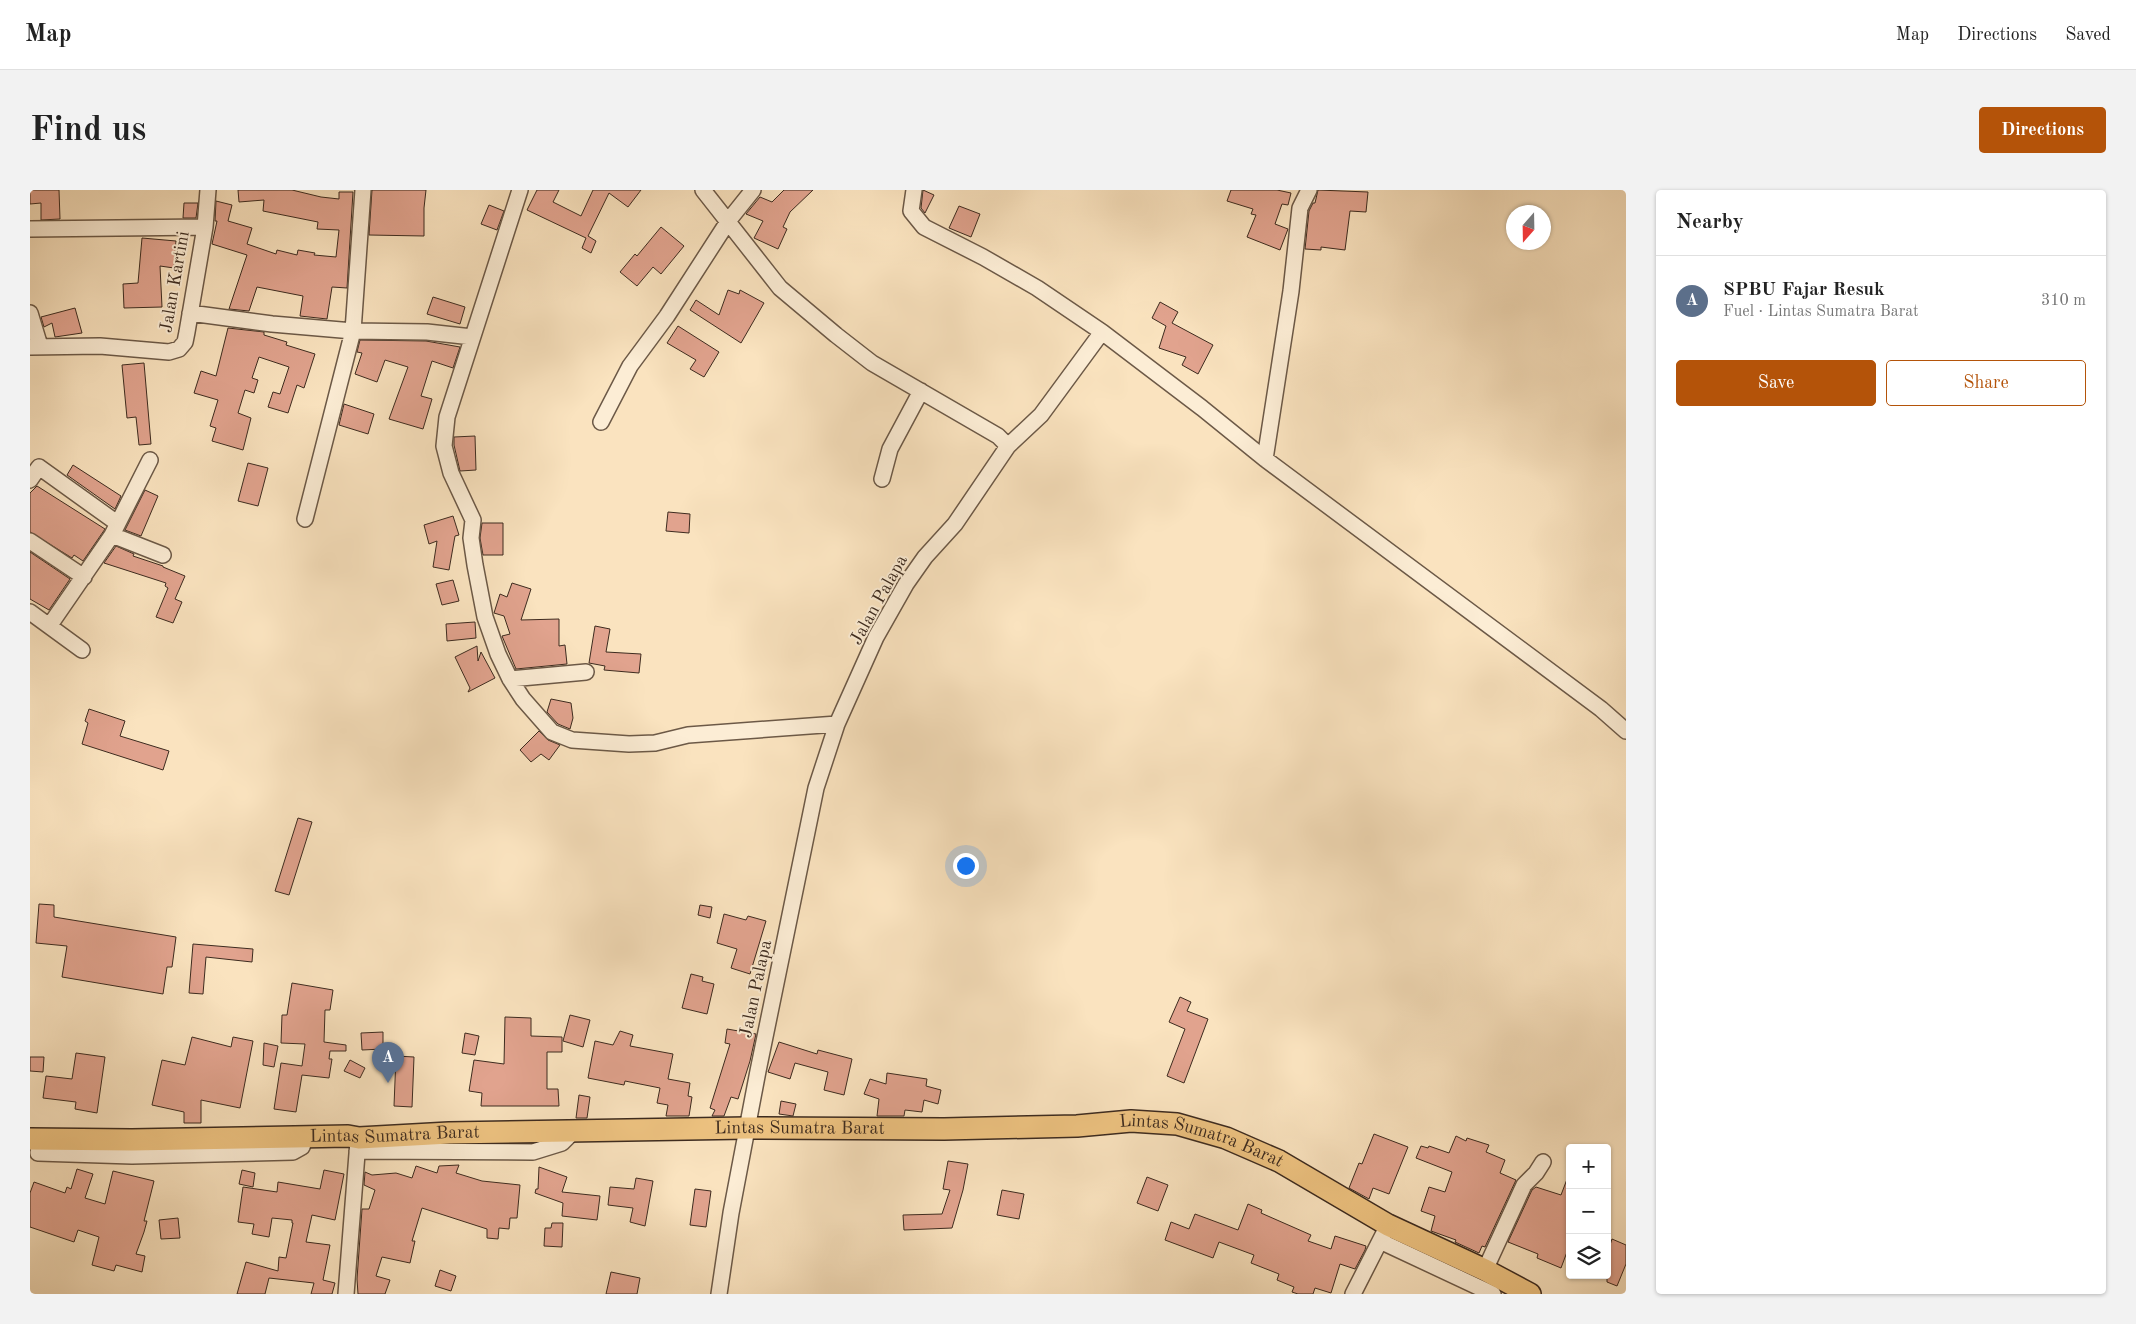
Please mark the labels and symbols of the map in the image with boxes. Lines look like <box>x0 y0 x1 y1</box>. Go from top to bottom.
north arrow <box>1506 205 1551 250</box>
street label: Jalan Kartini <box>157 230 193 334</box>
street label: Jalan Palapa <box>847 552 911 648</box>
your location <box>953 853 979 879</box>
street label: Jalan Palapa <box>737 938 775 1040</box>
pin: A <box>372 1042 404 1083</box>
street label: Lintas Sumatra Barat <box>1118 1112 1287 1171</box>
street label: Lintas Sumatra Barat <box>714 1119 885 1138</box>
street label: Lintas Sumatra Barat <box>310 1123 480 1147</box>

